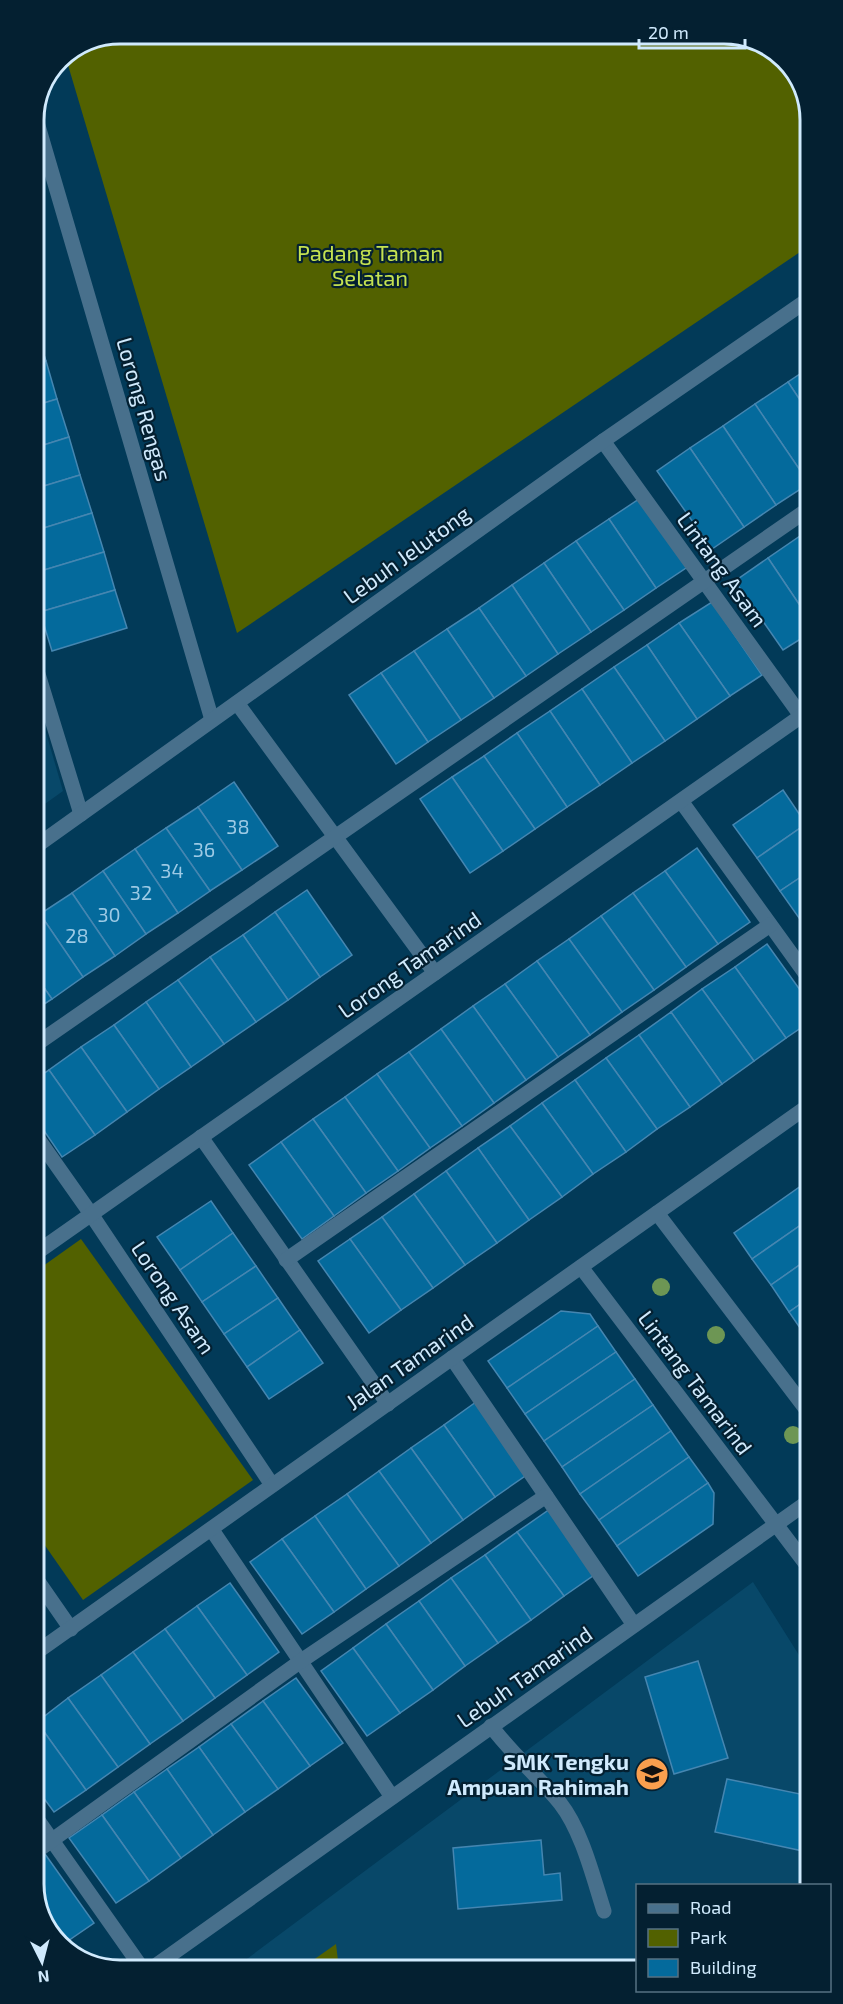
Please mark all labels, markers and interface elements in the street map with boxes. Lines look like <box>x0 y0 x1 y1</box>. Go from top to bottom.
scale bar <box>639 12 746 50</box>
text: 20 m <box>648 21 689 43</box>
park label: Padang Taman Selatan <box>297 239 443 290</box>
street label: Lorong Rengas <box>112 334 178 484</box>
street label: Lebuh Jelutong <box>338 499 474 609</box>
street label: Lintang Asam <box>673 506 773 632</box>
house number: 38 <box>226 814 250 838</box>
house number: 36 <box>193 837 215 861</box>
house number: 34 <box>160 858 184 882</box>
house number: 32 <box>130 880 152 904</box>
house number: 30 <box>97 902 121 926</box>
street label: Lorong Tamarind <box>333 905 485 1023</box>
house number: 28 <box>65 923 89 947</box>
street label: Lorong Asam <box>127 1236 221 1358</box>
street label: Lintang Tamarind <box>633 1305 759 1459</box>
street label: Jalan Tamarind <box>340 1308 478 1414</box>
street label: Lebuh Tamarind <box>451 1620 597 1732</box>
place label: SMK Tengku Ampuan Rahimah <box>447 1748 629 1799</box>
school or university icon: SMK Tengku Ampuan Rahimah <box>634 1756 670 1792</box>
legend <box>636 1884 831 1992</box>
text: Road <box>690 1896 731 1918</box>
text: Park <box>690 1926 727 1948</box>
north arrow <box>12 1932 72 1992</box>
text: Building <box>690 1956 757 1978</box>
text: N <box>37 1967 50 1987</box>

